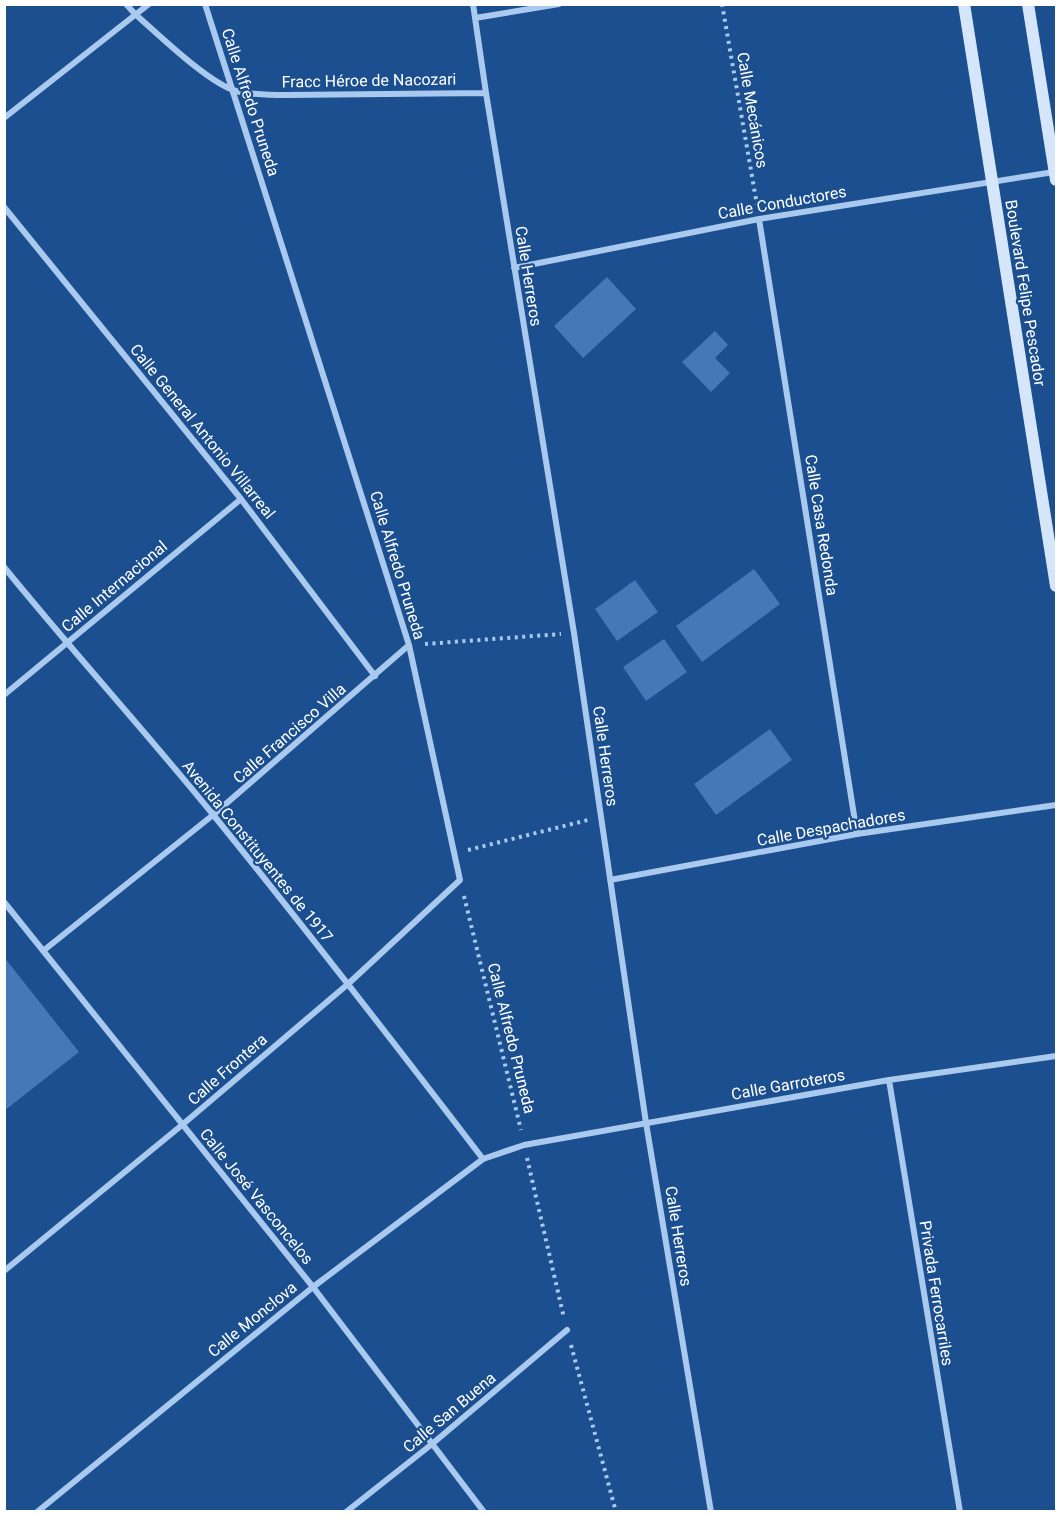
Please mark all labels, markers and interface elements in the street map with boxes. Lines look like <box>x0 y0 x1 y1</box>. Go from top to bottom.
street label: Calle Alfredo Pruneda <box>218 26 283 179</box>
street label: Calle Mecánicos <box>733 51 772 170</box>
street label: Fracc Héroe de Nacozari <box>281 69 457 92</box>
street label: Calle Conductores <box>716 182 848 223</box>
street label: Boulevard Felipe Pescador <box>1001 198 1050 388</box>
street label: Calle Herreros <box>511 225 546 327</box>
street label: Calle General Antonio Villarreal <box>126 340 279 523</box>
street label: Calle Casa Redonda <box>801 453 842 597</box>
street label: Calle Alfredo Pruneda <box>366 488 429 642</box>
street label: Calle Internacional <box>58 537 171 636</box>
street label: Calle Francisco Villa <box>229 679 350 788</box>
street label: Calle Herreros <box>589 705 622 807</box>
street label: Avenida Constituyentes de 1917 <box>178 757 337 946</box>
street label: Calle Despachadores <box>755 805 907 850</box>
street label: Calle Alfredo Pruneda <box>484 961 539 1115</box>
street label: Calle Frontera <box>184 1030 271 1109</box>
street label: Calle Garroteros <box>730 1065 846 1104</box>
street label: Calle José Vasconcelos <box>196 1125 317 1268</box>
street label: Calle Herreros <box>661 1185 696 1287</box>
street label: Privada Ferrocarriles <box>916 1219 957 1367</box>
street label: Calle Monclova <box>204 1278 301 1361</box>
street label: Calle San Buena <box>399 1368 500 1457</box>

